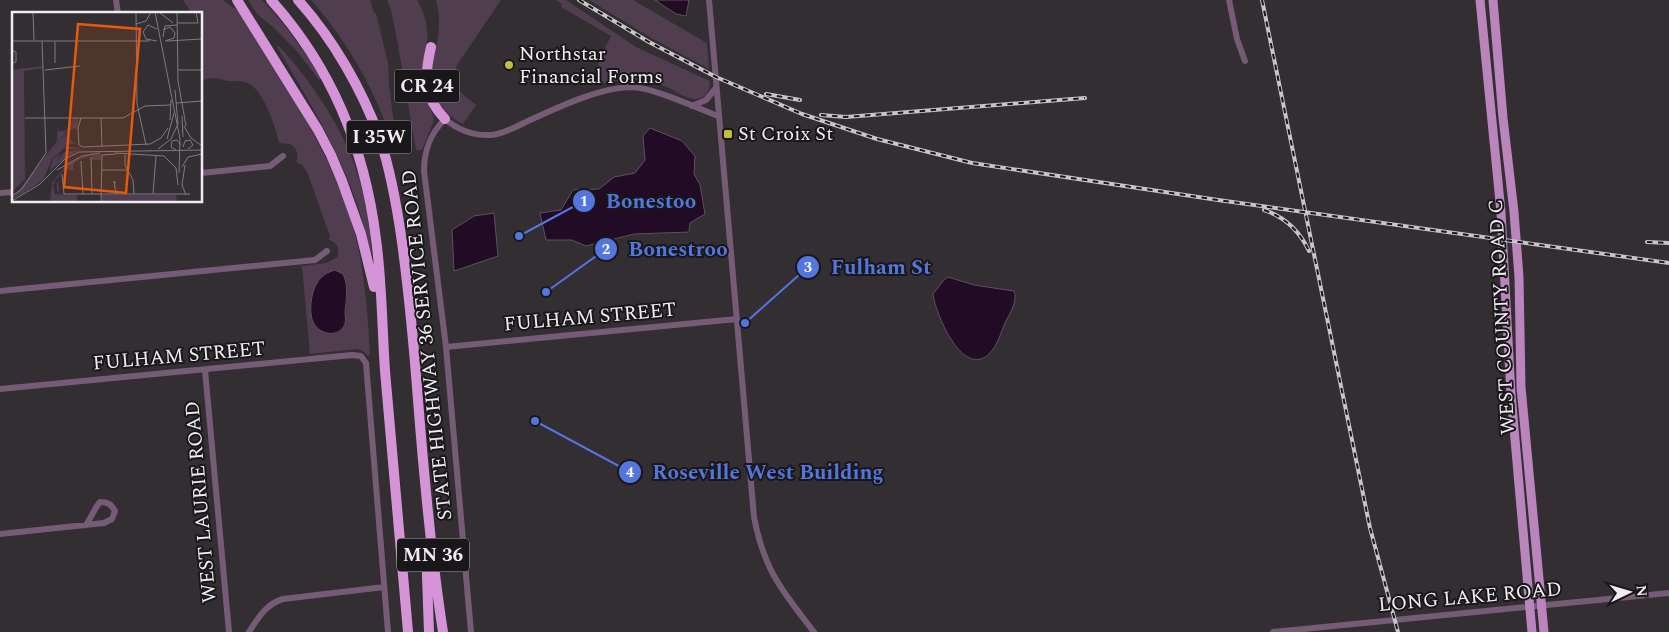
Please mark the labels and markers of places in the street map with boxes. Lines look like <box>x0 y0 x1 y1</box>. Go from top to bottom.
place label: Northstar Financial Forms <box>519 39 663 92</box>
marker: Northstar Financial Forms <box>503 59 515 71</box>
place label: St Croix St <box>738 119 833 149</box>
marker: St Croix St <box>722 128 734 140</box>
callout: Bonestoo <box>571 183 706 219</box>
callout: Bonestroo <box>593 231 738 267</box>
callout: Fulham St <box>795 249 941 285</box>
callout: Roseville West Building <box>618 454 894 490</box>

